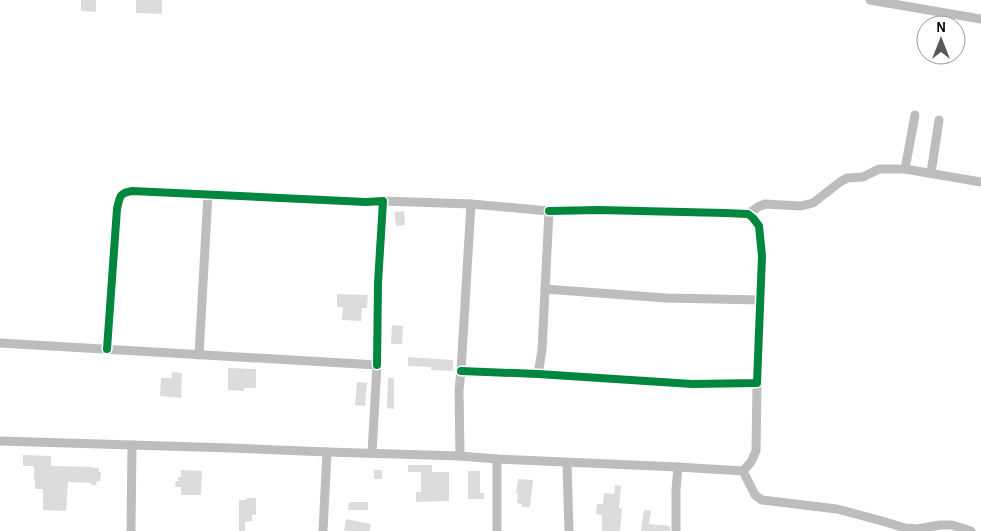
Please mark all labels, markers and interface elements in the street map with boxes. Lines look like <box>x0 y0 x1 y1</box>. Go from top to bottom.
north arrow <box>916 15 966 65</box>
text: N <box>936 21 946 35</box>

